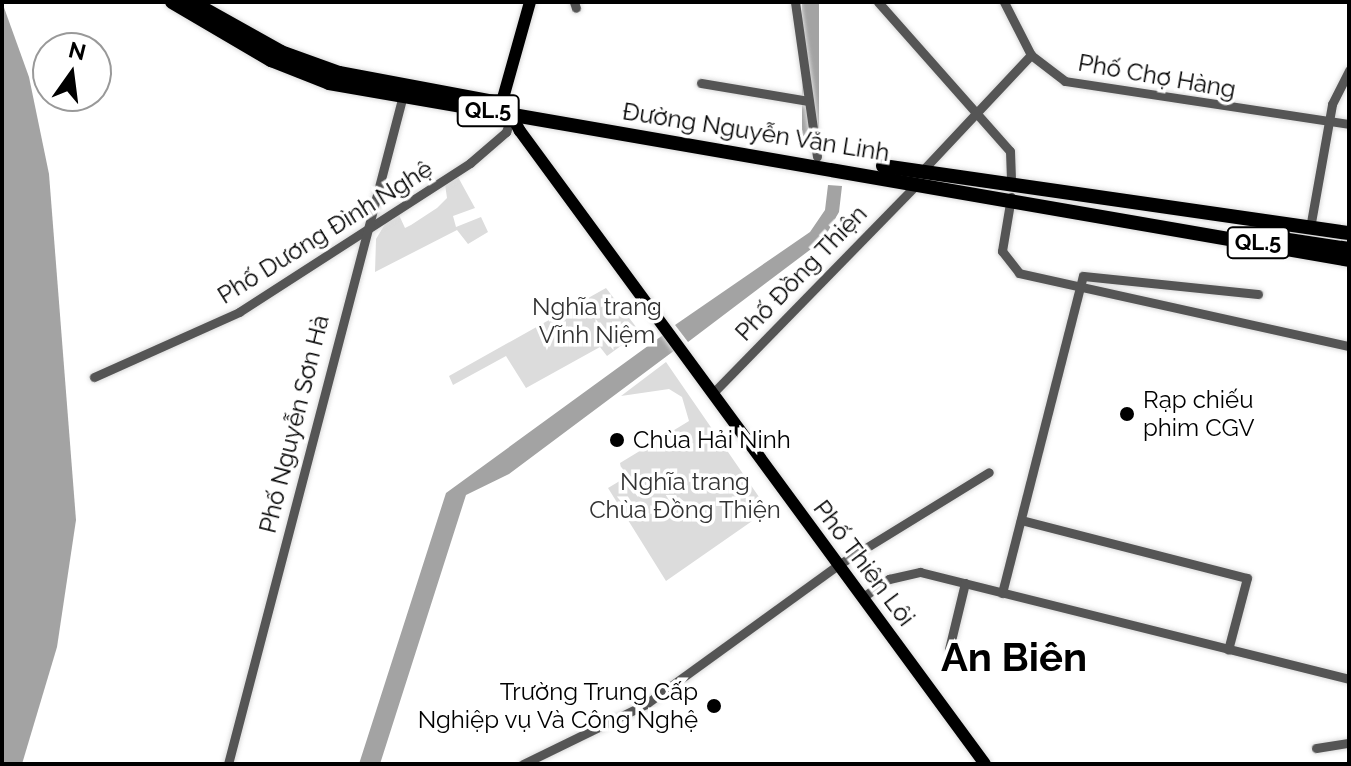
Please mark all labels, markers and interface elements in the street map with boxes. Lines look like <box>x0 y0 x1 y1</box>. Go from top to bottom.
north arrow <box>32 32 112 112</box>
text: N <box>66 36 89 65</box>
street label: Phố Chợ Hàng <box>1076 48 1238 104</box>
road number: QL.5 <box>456 93 520 129</box>
street label: Đường Nguyễn Văn Linh <box>620 97 892 167</box>
street label: Phố Dương Đình Nghệ <box>212 154 438 310</box>
street label: Phố Đồng Thiện <box>729 199 873 347</box>
road number: QL.5 <box>1226 225 1290 261</box>
park label: Nghĩa trang Vĩnh Niệm <box>532 293 662 349</box>
street label: Phố Nguyễn Sơn Hà <box>253 312 335 536</box>
place label: Rạp chiếu phim CGV <box>1143 386 1254 442</box>
marker: Rạp chiếu phim CGV <box>1118 405 1136 423</box>
place label: Chùa Hải Ninh <box>633 426 791 454</box>
marker: Chùa Hải Ninh <box>608 431 626 449</box>
park label: Nghĩa trang Chùa Đồng Thiện <box>589 468 781 524</box>
street label: Phố Thiên Lôi <box>807 494 921 632</box>
district label: An Biên <box>941 633 1087 681</box>
place label: Trường Trung Cấp Nghiệp vụ Và Công Nghệ <box>416 678 698 734</box>
marker: Trường Trung Cấp Nghiệp vụ Và Công Nghệ <box>705 697 723 715</box>

